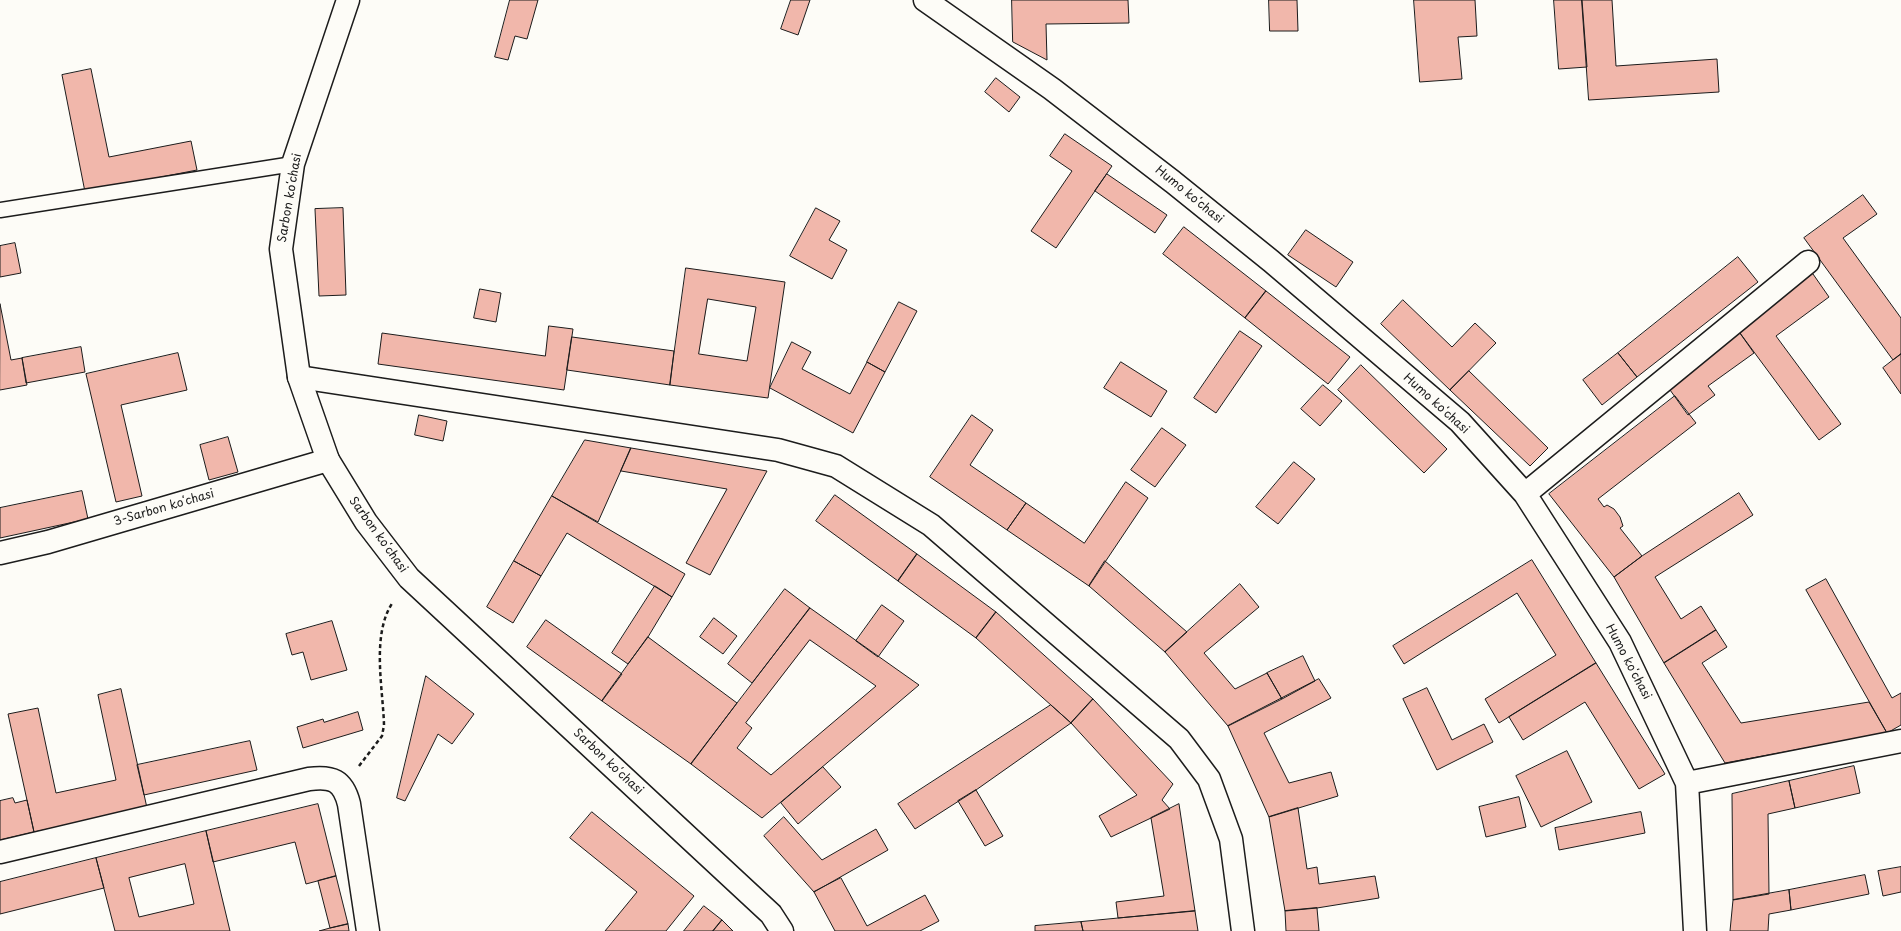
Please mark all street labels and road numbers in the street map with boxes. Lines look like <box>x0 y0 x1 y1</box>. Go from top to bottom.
street label: Sarbon koʻchasi <box>275 152 305 244</box>
street label: Humo koʻchasi <box>1152 163 1226 227</box>
street label: Humo koʻchasi <box>1400 371 1472 437</box>
street label: 3-Sarbon koʻchasi <box>112 487 216 529</box>
street label: Sarbon koʻchasi <box>346 494 410 576</box>
street label: Humo koʻchasi <box>1602 622 1654 702</box>
street label: Sarbon koʻchasi <box>570 726 646 798</box>

